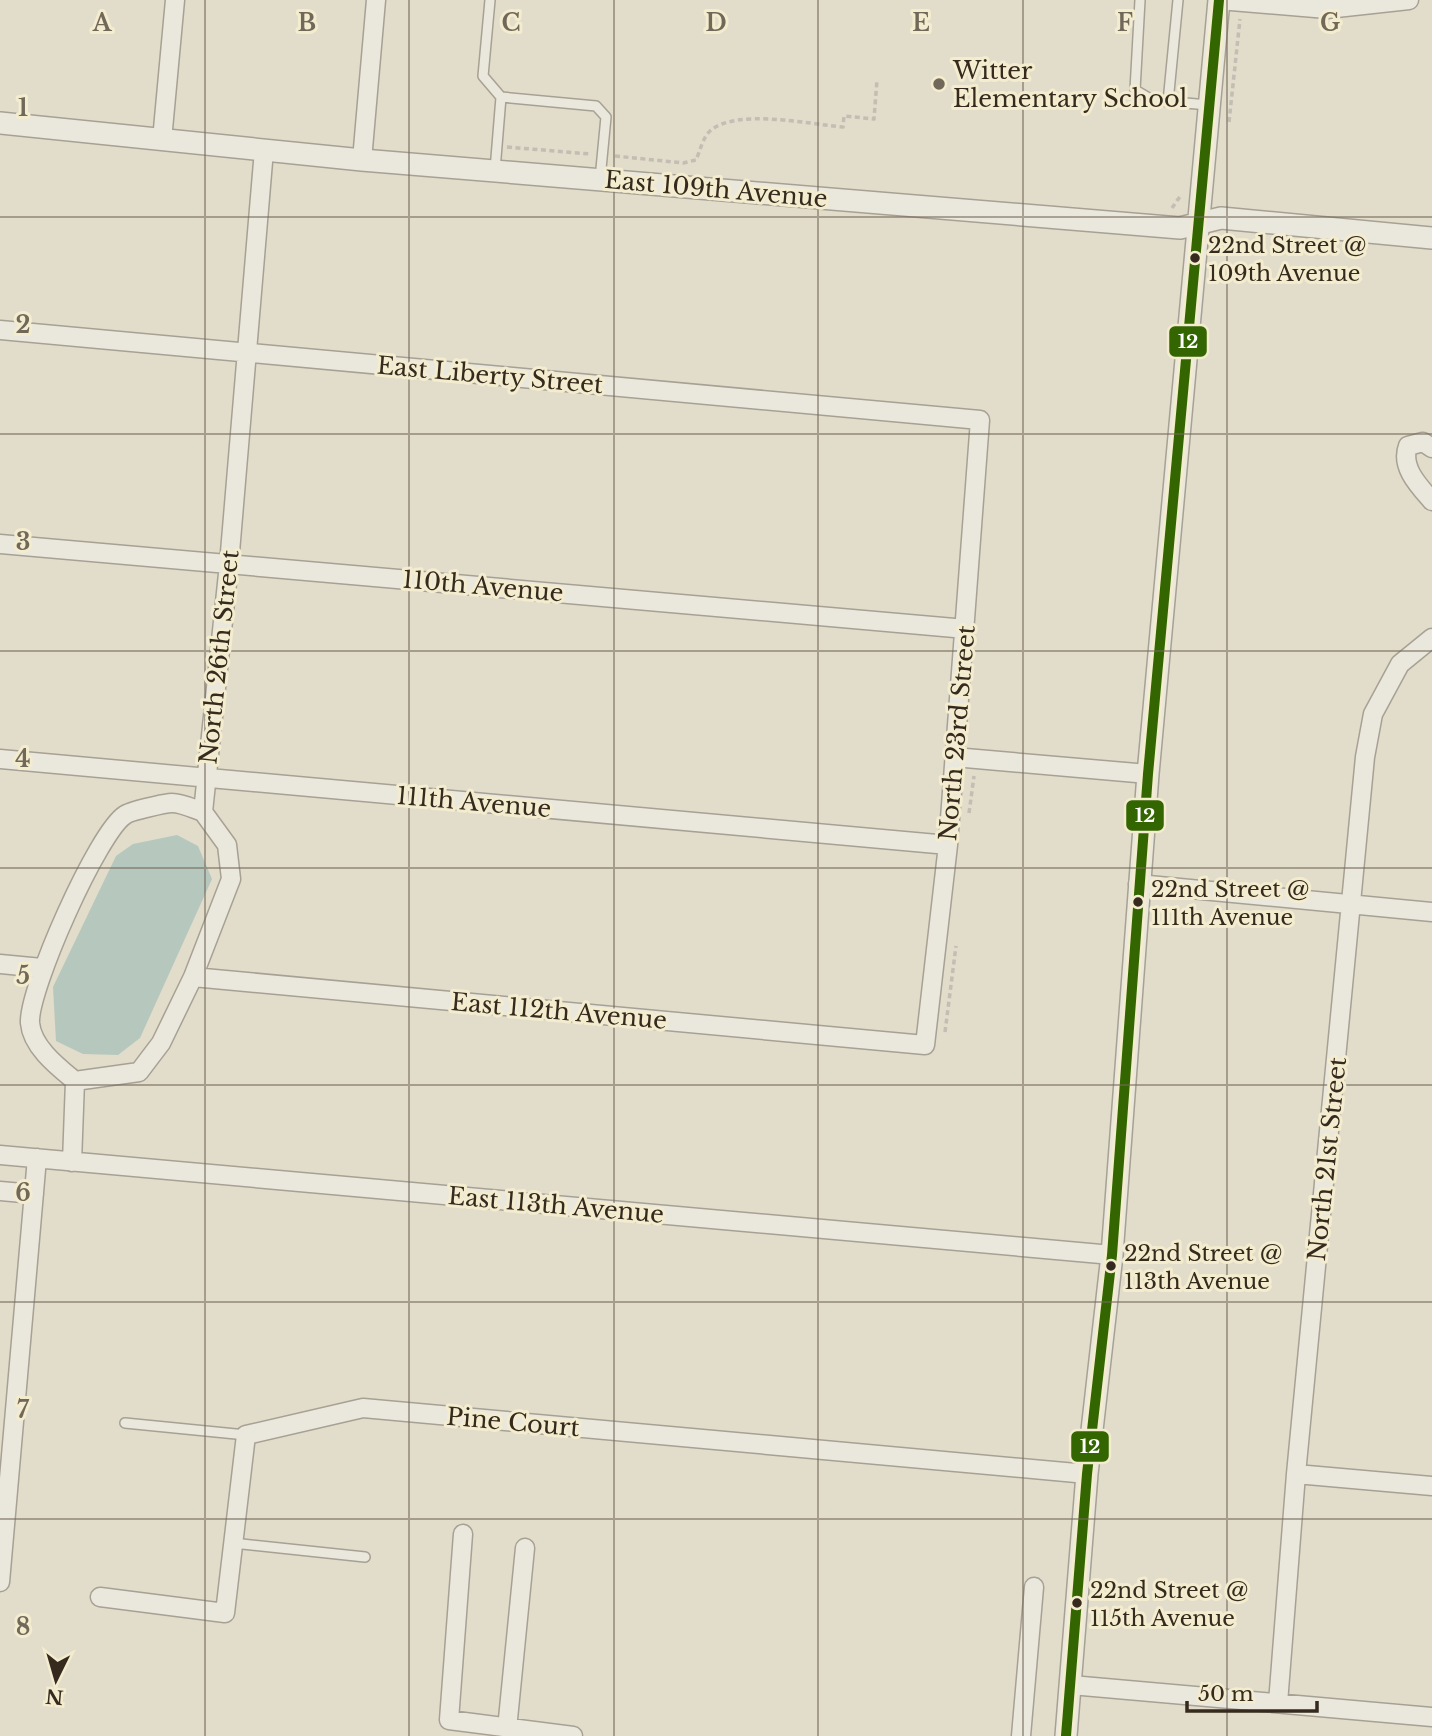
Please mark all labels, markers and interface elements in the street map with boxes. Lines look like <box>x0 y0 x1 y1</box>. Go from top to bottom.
text: A <box>92 9 113 37</box>
text: B <box>298 9 316 37</box>
text: C <box>502 9 520 37</box>
text: D <box>705 9 727 37</box>
text: E <box>912 9 930 37</box>
text: F <box>1117 9 1133 37</box>
text: G <box>1320 9 1340 37</box>
place label: Witter Elementary School <box>952 56 1188 113</box>
marker: Witter Elementary School <box>931 76 947 92</box>
text: 1 <box>18 94 28 122</box>
street label: East 109th Avenue <box>603 165 829 213</box>
place label: 22nd Street @ 109th Avenue <box>1208 232 1367 287</box>
marker: 22nd Street @ 109th Avenue <box>1188 251 1202 265</box>
text: 2 <box>16 311 30 339</box>
line badge: 12 <box>1168 325 1208 358</box>
text: 12 <box>1178 330 1198 353</box>
street label: East Liberty Street <box>376 351 604 399</box>
text: 3 <box>16 528 30 556</box>
street label: North 26th Street <box>193 548 245 766</box>
street label: 110th Avenue <box>401 565 565 607</box>
street label: North 23rd Street <box>933 624 981 842</box>
text: 4 <box>15 745 31 773</box>
street label: 111th Avenue <box>396 781 552 823</box>
line badge: 12 <box>1125 799 1165 832</box>
text: 12 <box>1135 804 1155 827</box>
place label: 22nd Street @ 111th Avenue <box>1151 876 1310 931</box>
marker: 22nd Street @ 111th Avenue <box>1131 895 1145 909</box>
text: 5 <box>16 962 30 990</box>
street label: East 112th Avenue <box>450 987 668 1035</box>
street label: North 21st Street <box>1302 1056 1352 1262</box>
text: 6 <box>15 1179 31 1207</box>
street label: East 113th Avenue <box>447 1181 665 1229</box>
place label: 22nd Street @ 113th Avenue <box>1124 1240 1283 1295</box>
marker: 22nd Street @ 113th Avenue <box>1104 1259 1118 1273</box>
text: 7 <box>17 1396 30 1424</box>
street label: Pine Court <box>445 1402 581 1442</box>
line badge: 12 <box>1070 1430 1110 1463</box>
text: 12 <box>1080 1435 1100 1458</box>
place label: 22nd Street @ 115th Avenue <box>1090 1577 1249 1632</box>
marker: 22nd Street @ 115th Avenue <box>1070 1596 1084 1610</box>
text: 8 <box>16 1613 30 1641</box>
north arrow <box>21 1645 91 1715</box>
scale bar <box>1187 1670 1316 1714</box>
text: 50 m <box>1198 1681 1254 1707</box>
text: N <box>45 1684 64 1709</box>

